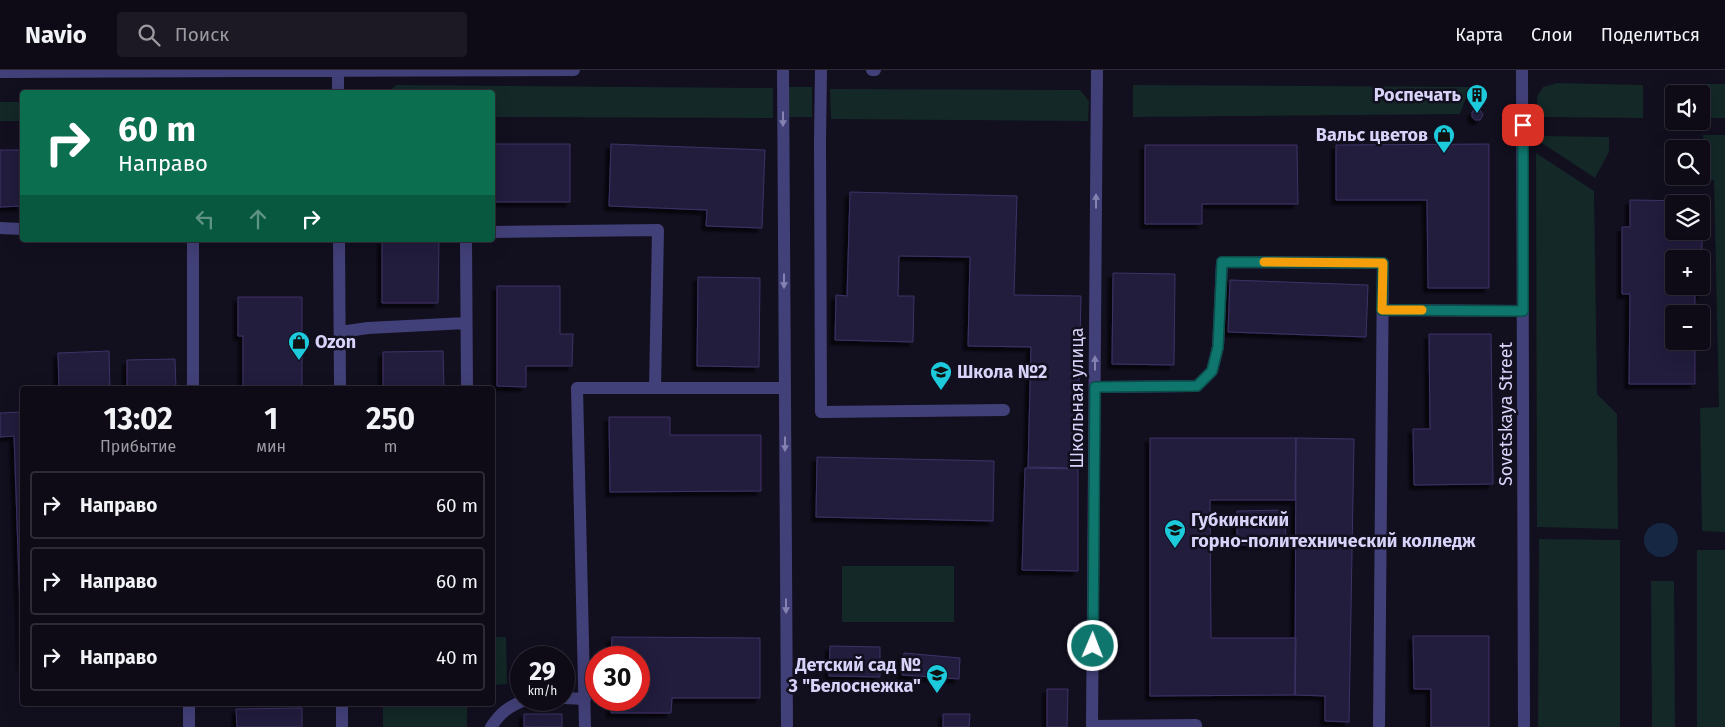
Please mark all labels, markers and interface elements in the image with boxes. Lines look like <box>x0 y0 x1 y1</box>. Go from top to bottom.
search box <box>117 12 467 57</box>
text: Navio <box>25 21 87 49</box>
icon: search <box>135 21 163 49</box>
text: Поиск <box>175 23 229 46</box>
text: Карта <box>1455 24 1503 46</box>
text: Слои <box>1531 24 1573 46</box>
text: Поделиться <box>1601 24 1700 46</box>
building icon: Роспечать <box>1465 83 1489 114</box>
place label: Роспечать <box>1374 84 1462 106</box>
map controls <box>1665 85 1710 350</box>
button: sound <box>1665 85 1710 130</box>
pin <box>1502 104 1544 146</box>
text: 60 m <box>118 108 196 150</box>
icon: right <box>35 110 100 175</box>
one-way arrow <box>779 111 787 127</box>
icon: arrive <box>1509 111 1537 139</box>
shop icon: Вальс цветов <box>1432 123 1456 154</box>
place label: Вальс цветов <box>1316 124 1428 146</box>
button: search <box>1665 140 1710 185</box>
text: Направо <box>118 150 208 177</box>
one-way arrow <box>1092 193 1100 209</box>
button: layers <box>1665 195 1710 240</box>
icon: left <box>191 205 219 233</box>
icon: ahead <box>244 205 272 233</box>
icon: right <box>297 205 325 233</box>
button: + <box>1665 250 1710 295</box>
one-way arrow <box>780 273 788 289</box>
button: − <box>1665 305 1710 350</box>
street label: Школьная улица <box>1066 327 1088 469</box>
shop icon: Ozon <box>287 330 311 361</box>
place label: Ozon <box>315 331 356 353</box>
street label: Sovetskaya Street <box>1495 341 1517 486</box>
one-way arrow <box>1091 355 1099 371</box>
school or university icon: Школа №2 <box>929 360 953 391</box>
place label: Школа №2 <box>957 361 1047 383</box>
text: 13:02 <box>103 401 173 437</box>
text: 1 <box>264 401 278 437</box>
text: 250 <box>366 401 415 437</box>
one-way arrow <box>781 436 789 452</box>
text: Прибытие <box>100 437 176 456</box>
text: мин <box>256 437 286 456</box>
text: m <box>384 437 397 456</box>
icon: right <box>37 491 65 519</box>
text: Направо <box>80 494 157 517</box>
text: 60 m <box>436 494 478 517</box>
place label: Губкинский горно-политехнический колледж <box>1191 509 1476 552</box>
school or university icon: Губкинский горно-политехнический колледж <box>1163 518 1187 549</box>
icon: right <box>37 567 65 595</box>
text: Направо <box>80 570 157 593</box>
text: 60 m <box>436 570 478 593</box>
one-way arrow <box>782 598 790 614</box>
position arrow <box>1066 619 1118 671</box>
icon: right <box>37 643 65 671</box>
text: Направо <box>80 646 157 669</box>
text: 40 m <box>436 646 478 669</box>
speed limit sign: 30 <box>585 646 650 711</box>
place label: Детский сад № 3 "Белоснежка" <box>788 654 921 697</box>
text: 29 <box>529 657 556 687</box>
school or university icon: Детский сад № 3 "Белоснежка" <box>925 663 949 694</box>
text: km/h <box>528 684 557 698</box>

